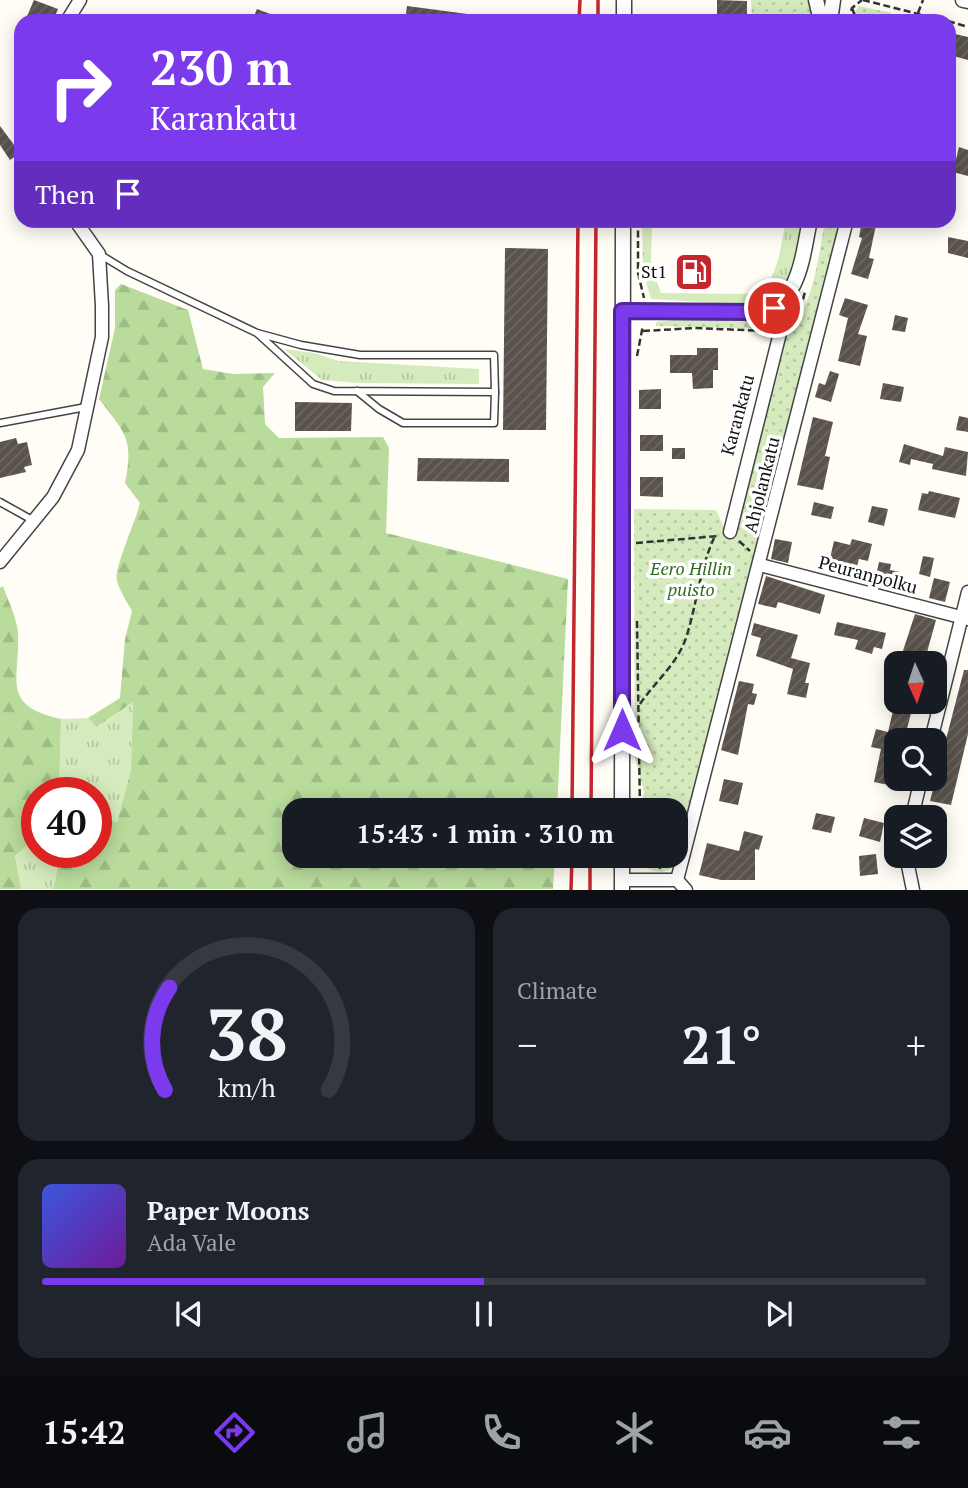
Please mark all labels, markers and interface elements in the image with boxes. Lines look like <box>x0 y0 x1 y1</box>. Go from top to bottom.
text: 230 m <box>150 34 292 99</box>
icon: right <box>35 42 126 133</box>
text: Karankatu <box>150 97 297 139</box>
icon: arrive <box>109 175 147 213</box>
text: Then <box>35 177 95 211</box>
fuel station icon: St1 <box>673 251 715 293</box>
place label: St1 <box>641 259 667 283</box>
pin <box>744 278 804 338</box>
icon: arrive <box>755 289 793 327</box>
street label: Karankatu <box>715 372 759 458</box>
street label: Ahjolankatu <box>737 434 785 535</box>
street label: Peuranpolku <box>816 549 920 599</box>
park label: Eero Hillin puisto <box>649 556 732 601</box>
north arrow <box>884 651 947 714</box>
map controls <box>884 651 947 868</box>
position arrow <box>585 693 659 767</box>
button: search <box>884 728 947 791</box>
speed limit sign: 40 <box>21 777 112 868</box>
button: layers <box>884 805 947 868</box>
text: 15:43 · 1 min · 310 m <box>356 816 614 850</box>
text: Climate <box>517 975 597 1006</box>
text: 38 <box>205 985 288 1082</box>
text: 21° <box>681 1010 762 1079</box>
text: − <box>517 1020 537 1070</box>
text: + <box>906 1020 926 1070</box>
text: km/h <box>218 1071 276 1104</box>
text: Paper Moons <box>147 1193 310 1227</box>
text: Ada Vale <box>147 1227 236 1258</box>
icon: previous <box>170 1295 208 1333</box>
icon: pause <box>465 1295 503 1333</box>
icon: next <box>760 1295 798 1333</box>
icon: directions <box>210 1408 259 1457</box>
icon: music <box>343 1408 392 1457</box>
icon: phone <box>477 1408 526 1457</box>
icon: climate <box>610 1408 659 1457</box>
icon: car <box>743 1408 792 1457</box>
icon: filters <box>877 1408 926 1457</box>
text: 15:42 <box>42 1411 125 1453</box>

